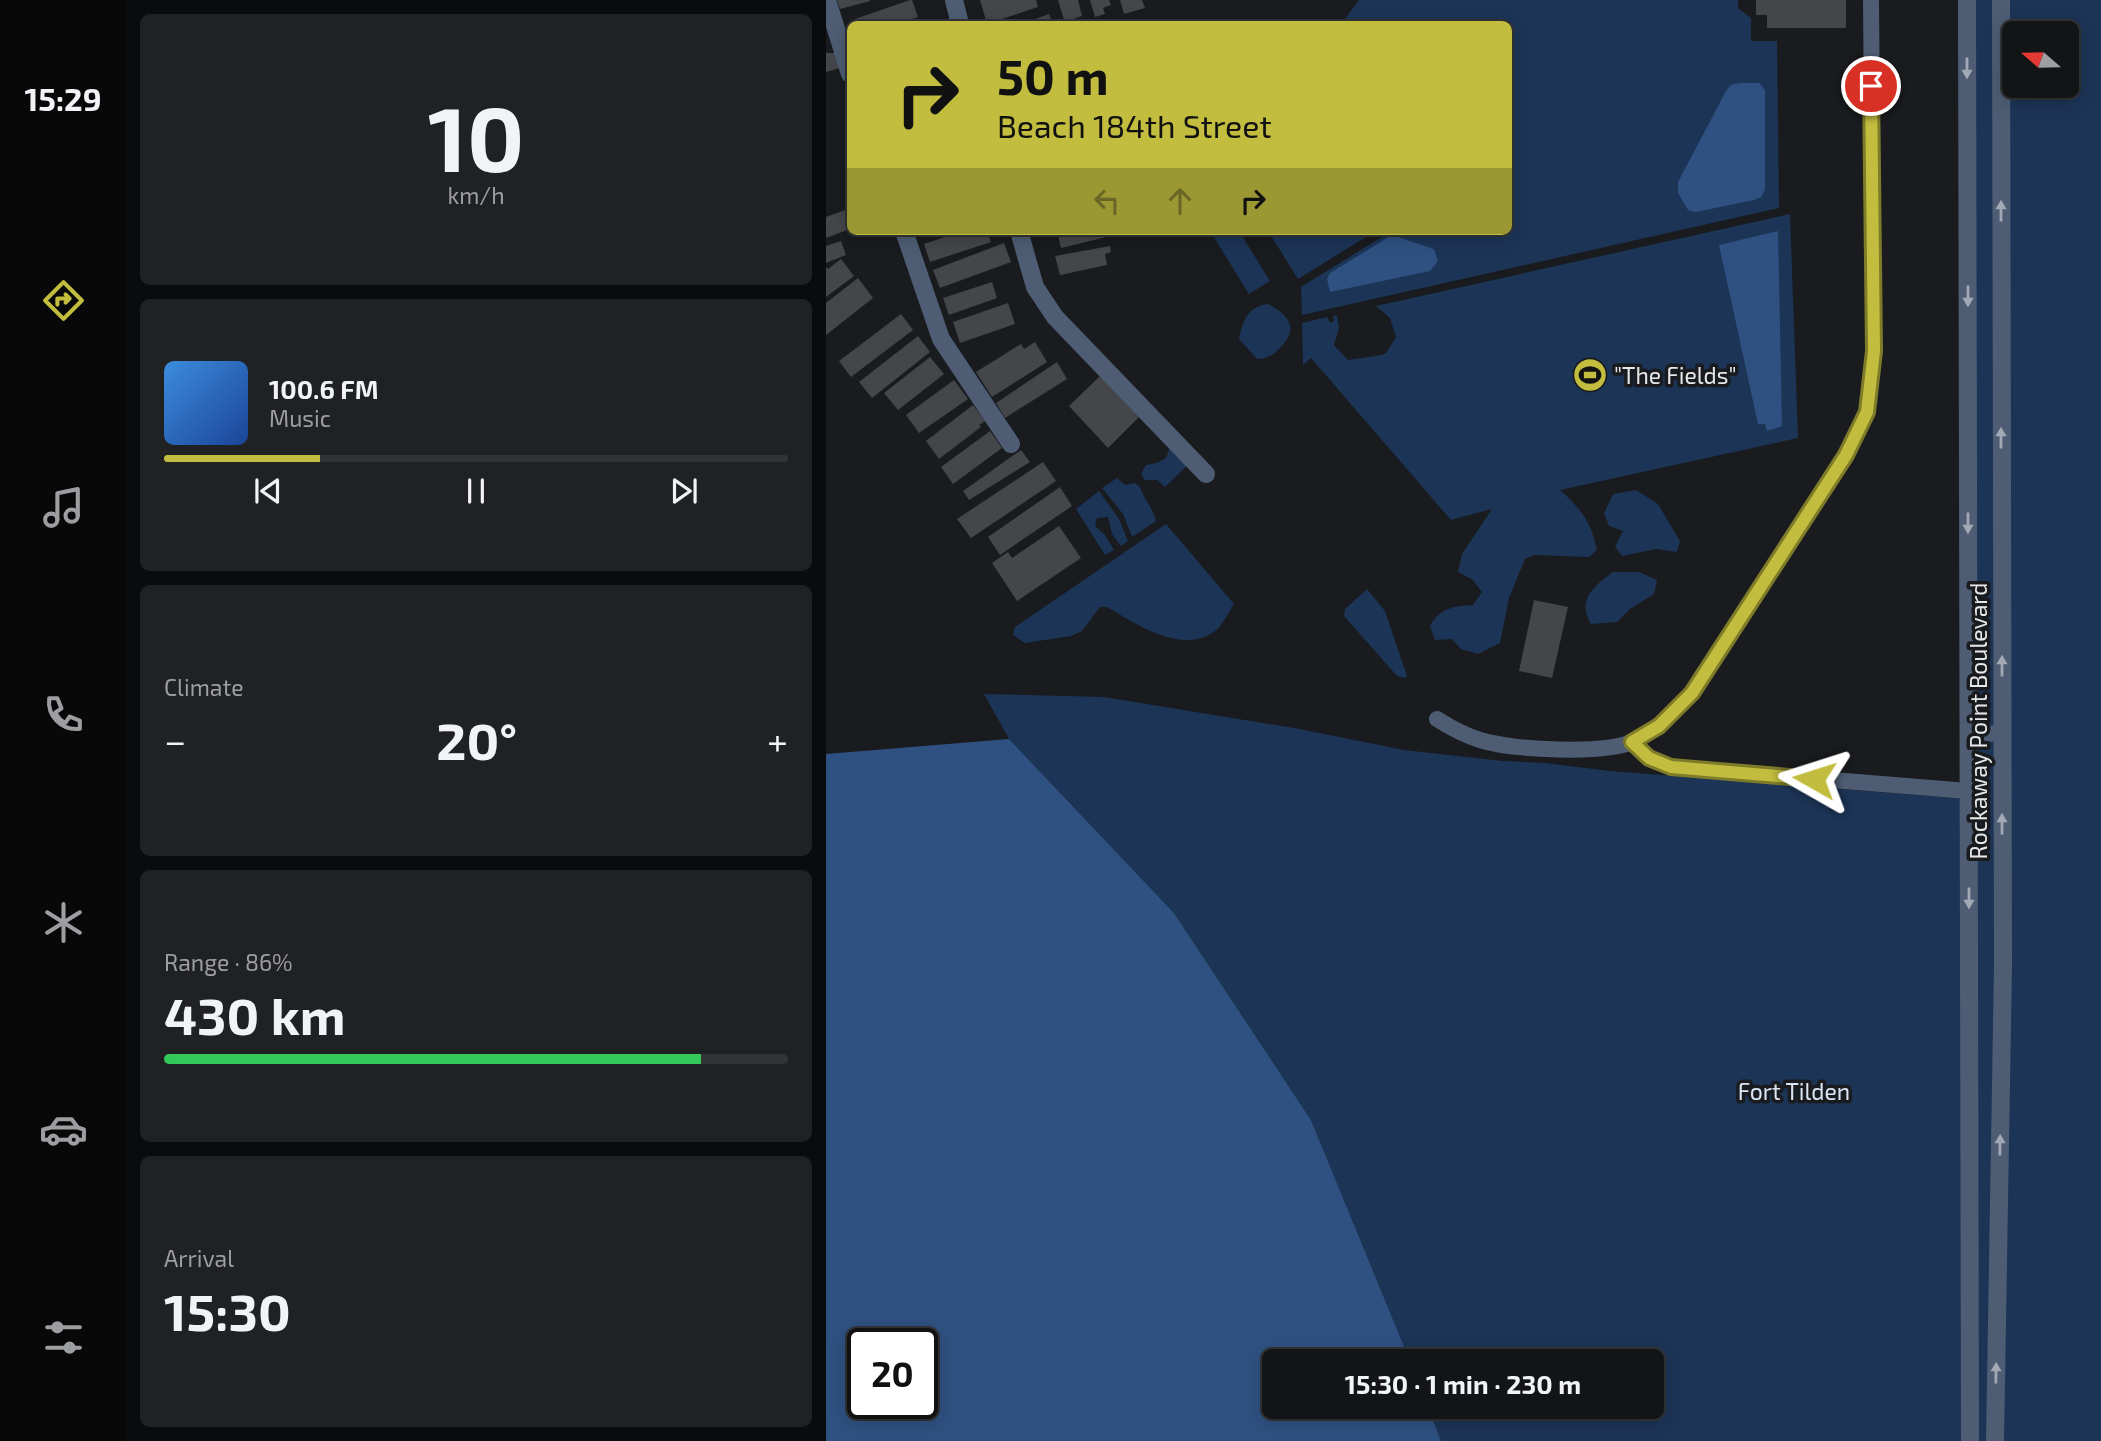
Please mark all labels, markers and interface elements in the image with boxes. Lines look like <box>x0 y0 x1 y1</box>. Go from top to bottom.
north arrow <box>2002 21 2079 98</box>
map controls <box>2002 21 2079 98</box>
text: 50 m <box>997 46 1109 105</box>
icon: right <box>882 49 973 140</box>
pin <box>1841 56 1901 116</box>
one-way arrow <box>1961 57 1973 79</box>
icon: arrive <box>1852 67 1890 105</box>
text: 15:29 <box>24 79 102 117</box>
text: 10 <box>428 81 524 190</box>
text: Beach 184th Street <box>997 106 1272 144</box>
text: km/h <box>447 181 505 209</box>
icon: left <box>1088 182 1126 220</box>
icon: ahead <box>1161 182 1199 220</box>
icon: right <box>1234 182 1272 220</box>
one-way arrow <box>1995 199 2007 221</box>
icon: directions <box>39 276 88 325</box>
one-way arrow <box>1962 285 1974 307</box>
sports icon: "The Fields" <box>1571 356 1609 394</box>
place label: "The Fields" <box>1614 361 1737 389</box>
text: 100.6 FM <box>269 373 379 404</box>
text: Music <box>269 404 331 432</box>
one-way arrow <box>1995 427 2007 449</box>
icon: previous <box>249 472 287 510</box>
icon: pause <box>457 472 495 510</box>
icon: next <box>665 472 703 510</box>
icon: music <box>39 483 88 532</box>
one-way arrow <box>1962 512 1974 534</box>
street label: Rockaway Point Boulevard <box>1964 583 1992 859</box>
one-way arrow <box>1996 654 2008 676</box>
text: Climate <box>164 673 244 701</box>
icon: phone <box>39 690 88 739</box>
text: 20° <box>436 708 517 770</box>
text: − <box>164 717 186 763</box>
text: + <box>767 717 788 763</box>
position arrow <box>1777 742 1851 816</box>
one-way arrow <box>1996 812 2008 834</box>
one-way arrow <box>1963 887 1975 909</box>
icon: climate <box>39 898 88 947</box>
text: Range · 86% <box>164 948 293 976</box>
text: 430 km <box>164 983 346 1045</box>
park label: Fort Tilden <box>1738 1077 1850 1105</box>
icon: car <box>39 1105 88 1154</box>
one-way arrow <box>1995 1134 2006 1156</box>
text: Arrival <box>164 1244 234 1272</box>
text: 15:30 <box>164 1279 291 1341</box>
icon: filters <box>39 1313 88 1362</box>
speed limit sign: 20 <box>847 1328 938 1419</box>
one-way arrow <box>1991 1362 2002 1384</box>
text: 15:30 · 1 min · 230 m <box>1345 1368 1581 1399</box>

